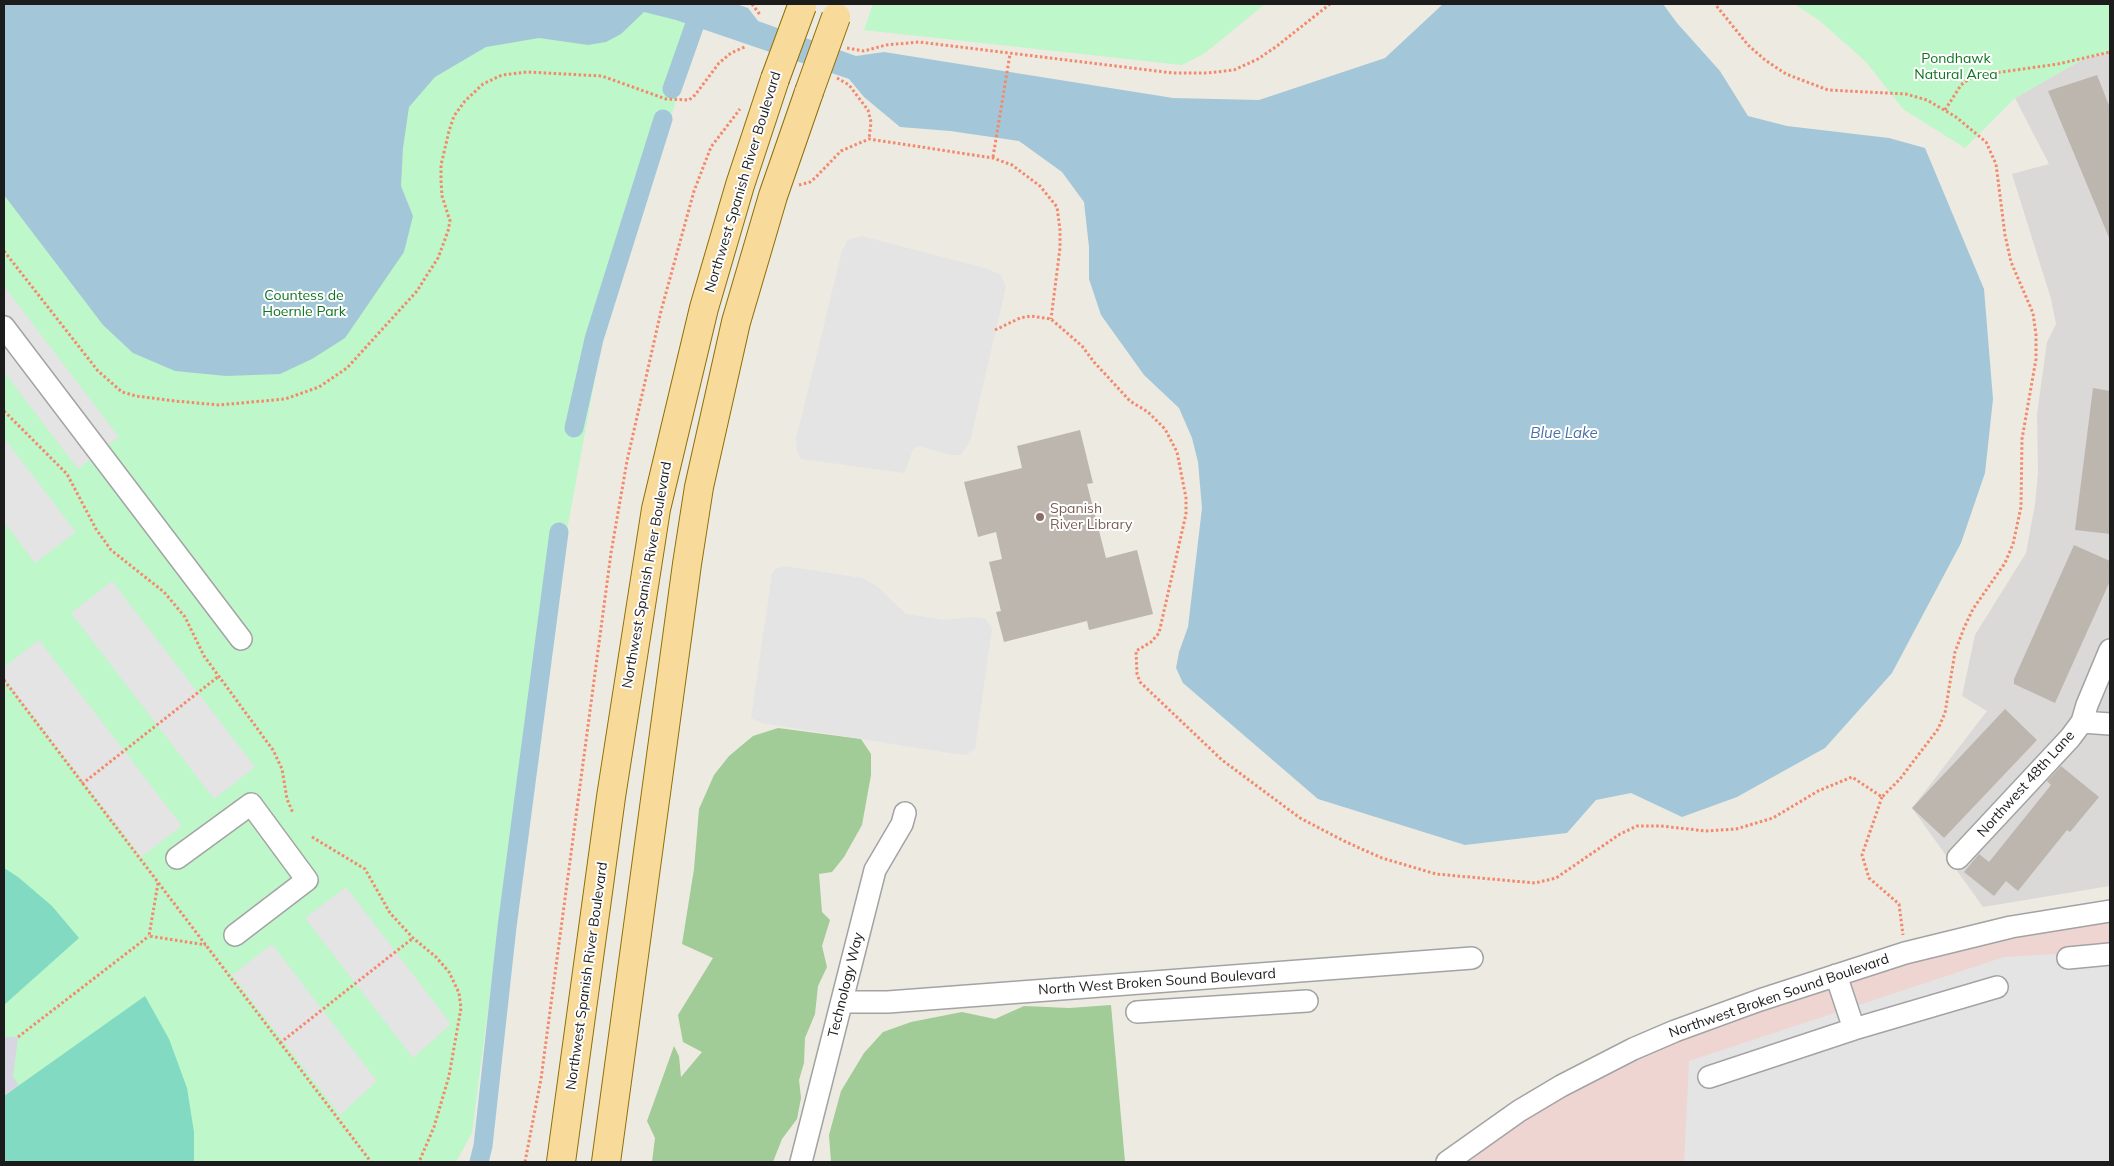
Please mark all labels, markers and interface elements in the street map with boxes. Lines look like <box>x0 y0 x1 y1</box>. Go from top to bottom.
park label: Pondhawk Natural Area <box>1914 51 1998 84</box>
street label: Northwest Spanish River Boulevard <box>701 70 785 294</box>
park label: Countess de Hoernle Park <box>262 288 346 321</box>
water label: Blue Lake <box>1530 424 1598 442</box>
street label: Northwest Spanish River Boulevard <box>619 460 675 690</box>
place label: Spanish River Library <box>1050 501 1132 534</box>
marker: Spanish River Library <box>1034 511 1046 523</box>
street label: Northwest 48th Lane <box>1974 727 2078 841</box>
street label: Northwest Spanish River Boulevard <box>563 861 611 1091</box>
street label: Technology Way <box>825 931 867 1039</box>
street label: Northwest Broken Sound Boulevard <box>1667 950 1891 1042</box>
street label: North West Broken Sound Boulevard <box>1038 965 1276 999</box>

